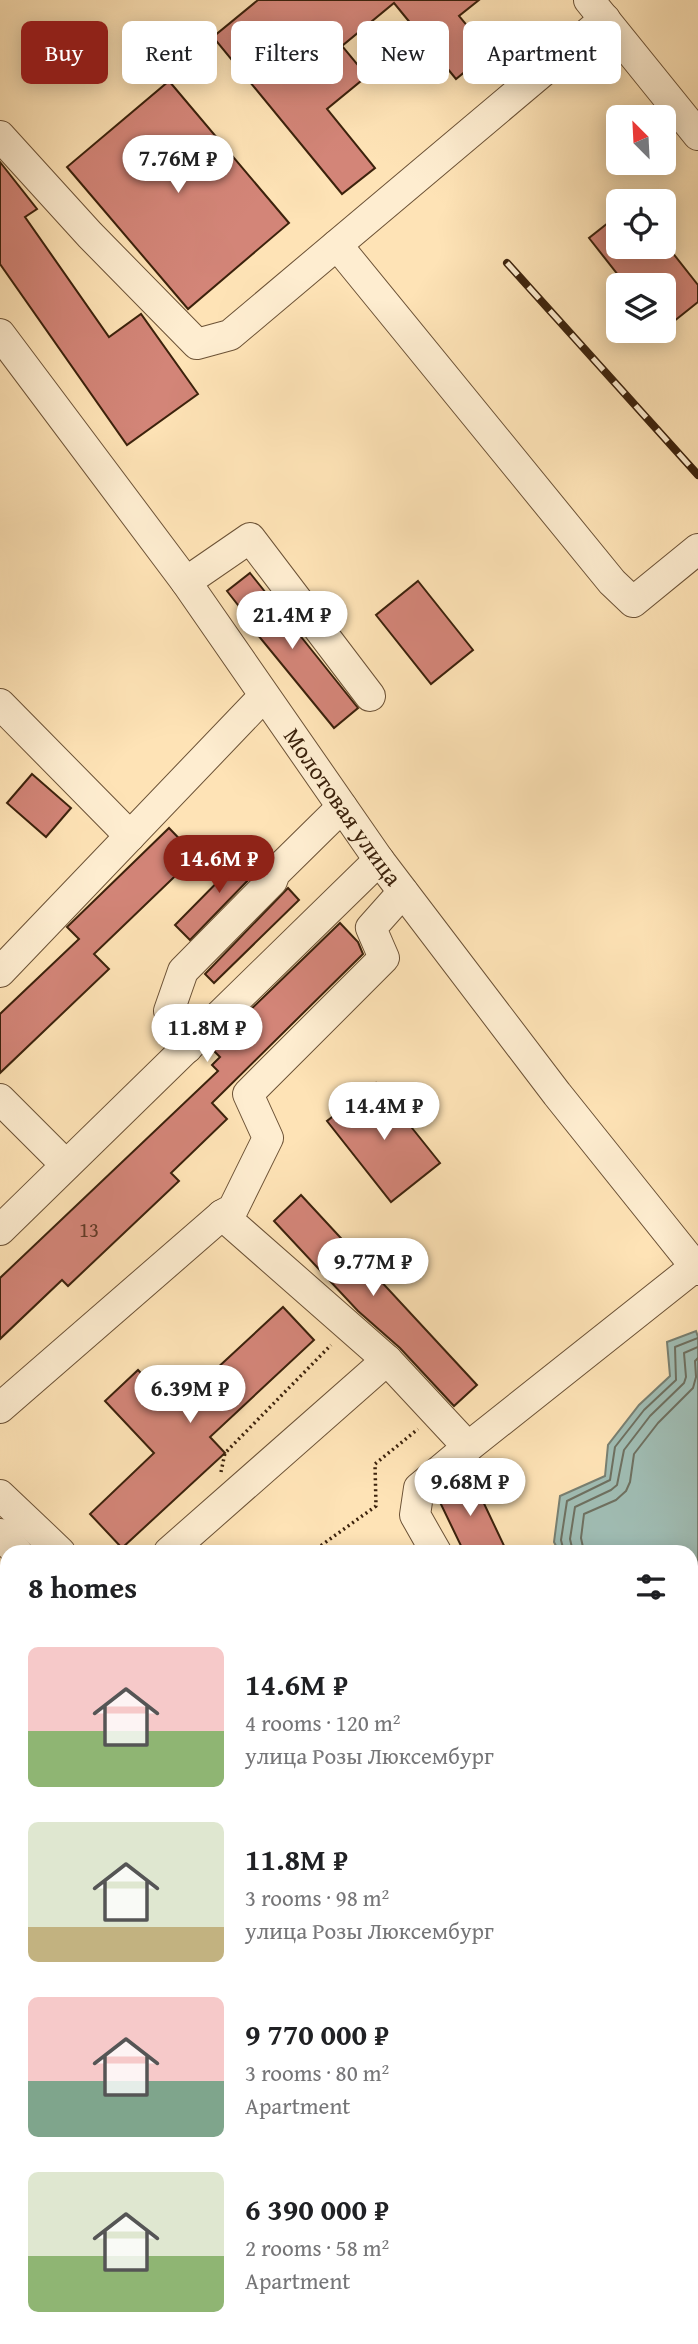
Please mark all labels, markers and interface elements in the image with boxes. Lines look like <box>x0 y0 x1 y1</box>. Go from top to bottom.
chip: Buy <box>21 21 108 84</box>
chip: Rent <box>122 21 217 84</box>
chip: Filters <box>231 21 343 84</box>
chip: New <box>357 21 449 84</box>
chip: Apartment <box>463 21 621 84</box>
north arrow <box>606 105 676 175</box>
map controls <box>606 105 676 343</box>
pin: 7.76M ₽ <box>113 136 243 195</box>
text: 7.76M ₽ <box>138 141 218 174</box>
button: locate <box>606 189 676 259</box>
button: layers <box>606 273 676 343</box>
pin: 21.4M ₽ <box>227 592 357 651</box>
text: 21.4M ₽ <box>252 597 332 630</box>
street label: Молотовая улица <box>275 720 411 893</box>
pin: 14.6M ₽ <box>154 836 284 895</box>
text: 14.6M ₽ <box>179 841 259 874</box>
pin: 11.8M ₽ <box>142 1004 272 1064</box>
text: 11.8M ₽ <box>167 1010 247 1043</box>
pin: 14.4M ₽ <box>319 1082 449 1142</box>
text: 14.4M ₽ <box>344 1088 424 1121</box>
house number: 13 <box>79 1214 99 1245</box>
pin: 9.77M ₽ <box>308 1238 438 1298</box>
text: 9.77M ₽ <box>333 1244 413 1277</box>
pin: 6.39M ₽ <box>125 1366 255 1425</box>
text: 6.39M ₽ <box>150 1371 230 1404</box>
pin: 9.68M ₽ <box>405 1458 535 1518</box>
text: 9.68M ₽ <box>430 1464 510 1497</box>
text: 8 homes <box>28 1565 137 1609</box>
icon: filters <box>632 1568 670 1606</box>
text: 14.6M ₽ <box>245 1662 348 1706</box>
icon: home <box>84 1675 168 1759</box>
text: 4 rooms · 120 m² <box>245 1706 400 1739</box>
text: улица Розы Люксембург <box>245 1739 494 1772</box>
text: 11.8M ₽ <box>245 1837 348 1881</box>
icon: home <box>84 1850 168 1934</box>
text: 3 rooms · 98 m² <box>245 1881 389 1914</box>
text: улица Розы Люксембург <box>245 1914 494 1947</box>
text: 9 770 000 ₽ <box>245 2012 389 2056</box>
icon: home <box>84 2025 168 2109</box>
text: 3 rooms · 80 m² <box>245 2056 389 2089</box>
text: Apartment <box>245 2089 350 2122</box>
text: 6 390 000 ₽ <box>245 2187 389 2231</box>
icon: home <box>84 2200 168 2284</box>
text: 2 rooms · 58 m² <box>245 2231 389 2264</box>
text: Apartment <box>245 2264 350 2297</box>

